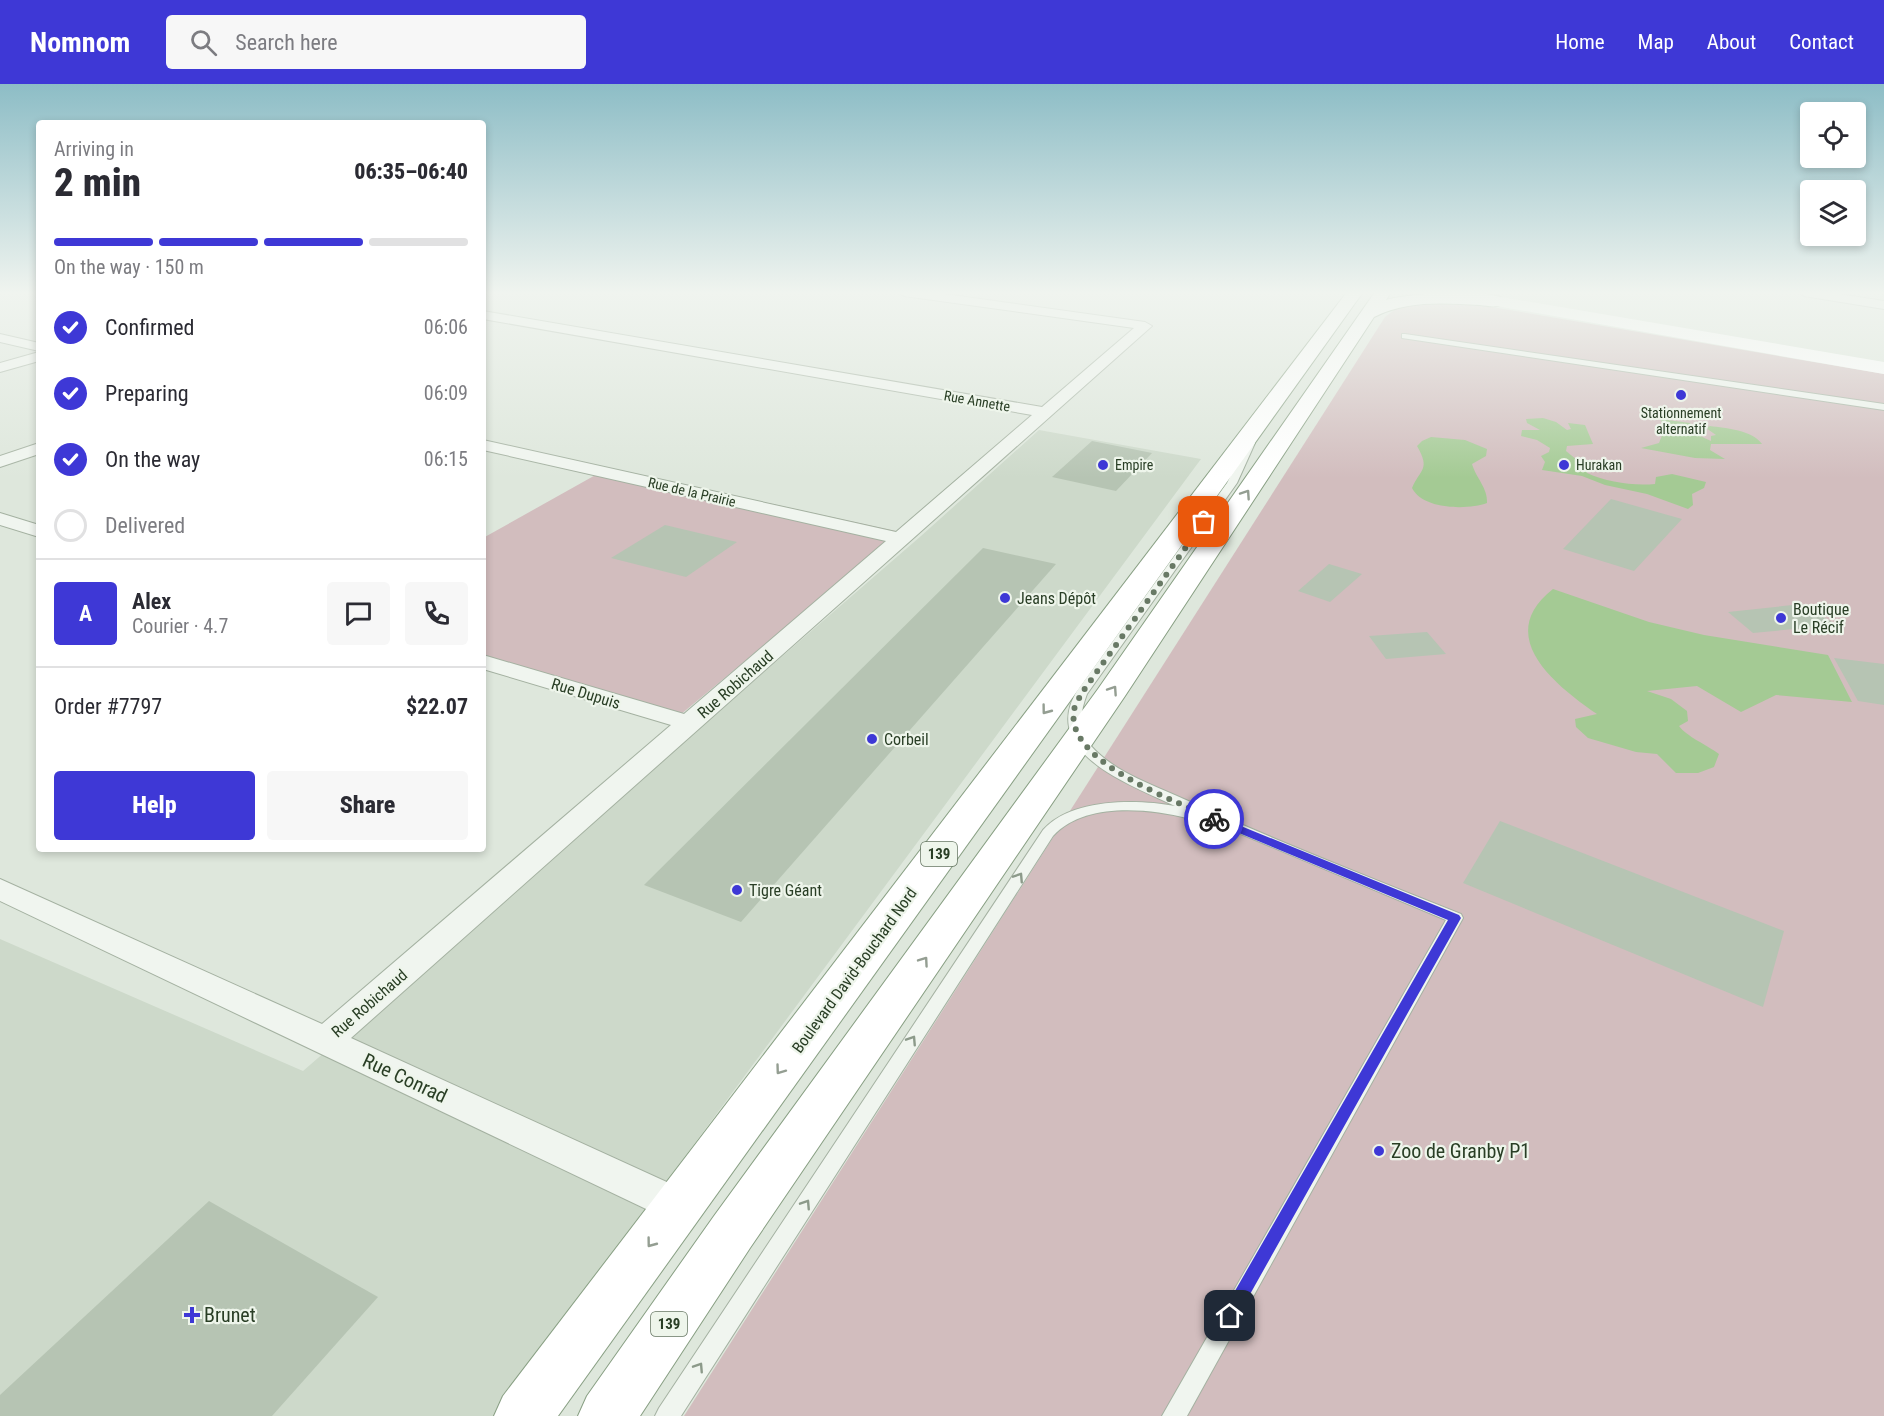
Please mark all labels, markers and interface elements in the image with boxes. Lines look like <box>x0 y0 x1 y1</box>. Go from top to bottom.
search box <box>166 15 586 69</box>
text: Nomnom <box>30 26 130 59</box>
icon: search <box>187 26 220 59</box>
text: Search here <box>235 30 338 55</box>
text: Home <box>1555 30 1605 54</box>
text: Map <box>1638 30 1674 54</box>
text: About <box>1707 30 1756 54</box>
text: Contact <box>1789 30 1854 54</box>
map controls <box>1800 102 1866 246</box>
button: locate <box>1800 102 1866 168</box>
text: Arriving in <box>54 137 134 161</box>
text: 06:35–06:40 <box>354 159 468 184</box>
text: 2 min <box>54 160 141 206</box>
button: layers <box>1800 180 1866 246</box>
text: On the way · 150 m <box>54 255 204 279</box>
icon: check <box>54 311 87 344</box>
text: Confirmed <box>105 315 194 340</box>
text: 06:06 <box>424 315 468 339</box>
icon: check <box>54 377 87 410</box>
text: Preparing <box>105 381 189 406</box>
text: 06:09 <box>424 381 468 405</box>
street label: Rue Annette <box>943 387 1012 415</box>
marker: Stationnement alternatif <box>1674 388 1688 402</box>
place label: Stationnement alternatif <box>1641 405 1721 437</box>
icon: check <box>54 443 87 476</box>
text: On the way <box>105 447 200 472</box>
text: 06:15 <box>424 447 468 471</box>
place label: Empire <box>1115 457 1154 473</box>
place label: Hurakan <box>1576 457 1622 473</box>
marker: Empire <box>1096 458 1110 472</box>
marker: Hurakan <box>1557 458 1571 472</box>
street label: Rue de la Prairie <box>647 474 738 510</box>
one-way arrow <box>1239 489 1250 500</box>
pin <box>1178 496 1229 547</box>
icon: bag <box>1187 505 1220 538</box>
text: Delivered <box>105 513 185 538</box>
button: chat <box>327 582 390 645</box>
button: phone <box>405 582 468 645</box>
text: Alex <box>132 589 171 614</box>
place label: Jeans Dépôt <box>1017 589 1096 608</box>
marker: Jeans Dépôt <box>998 591 1012 605</box>
place label: Boutique Le Récif <box>1793 600 1849 637</box>
text: A <box>79 601 92 626</box>
marker: Boutique Le Récif <box>1774 611 1788 625</box>
text: Courier · 4.7 <box>132 614 228 638</box>
street label: Rue Robichaud <box>694 646 777 722</box>
street label: Rue Dupuis <box>549 674 623 713</box>
one-way arrow <box>1106 686 1117 697</box>
text: Order #7797 <box>54 694 162 719</box>
text: $22.07 <box>406 694 468 719</box>
one-way arrow <box>1042 704 1053 715</box>
place label: Corbeil <box>884 730 929 749</box>
marker: Corbeil <box>865 732 879 746</box>
button: Help <box>54 771 255 840</box>
button: Share <box>267 771 468 840</box>
courier <box>1184 789 1244 849</box>
icon: bike <box>1198 803 1231 836</box>
road number: 139 <box>921 842 957 866</box>
one-way arrow <box>1011 873 1023 883</box>
place label: Tigre Géant <box>749 881 822 900</box>
marker: Tigre Géant <box>730 883 744 897</box>
street label: Boulevard David-Bouchard Nord <box>788 884 921 1057</box>
one-way arrow <box>916 957 927 968</box>
street label: Rue Robichaud <box>328 965 411 1041</box>
one-way arrow <box>905 1036 916 1047</box>
street label: Rue Conrad <box>359 1048 451 1108</box>
one-way arrow <box>776 1063 787 1074</box>
place label: Zoo de Granby P1 <box>1391 1139 1530 1163</box>
marker: Zoo de Granby P1 <box>1372 1144 1386 1158</box>
one-way arrow <box>798 1199 809 1210</box>
one-way arrow <box>648 1237 659 1248</box>
pin <box>1204 1290 1255 1341</box>
icon: home <box>1213 1299 1246 1332</box>
place label: Brunet <box>204 1303 256 1327</box>
marker: Brunet <box>185 1308 199 1322</box>
road number: 139 <box>651 1312 687 1336</box>
one-way arrow <box>692 1363 704 1373</box>

